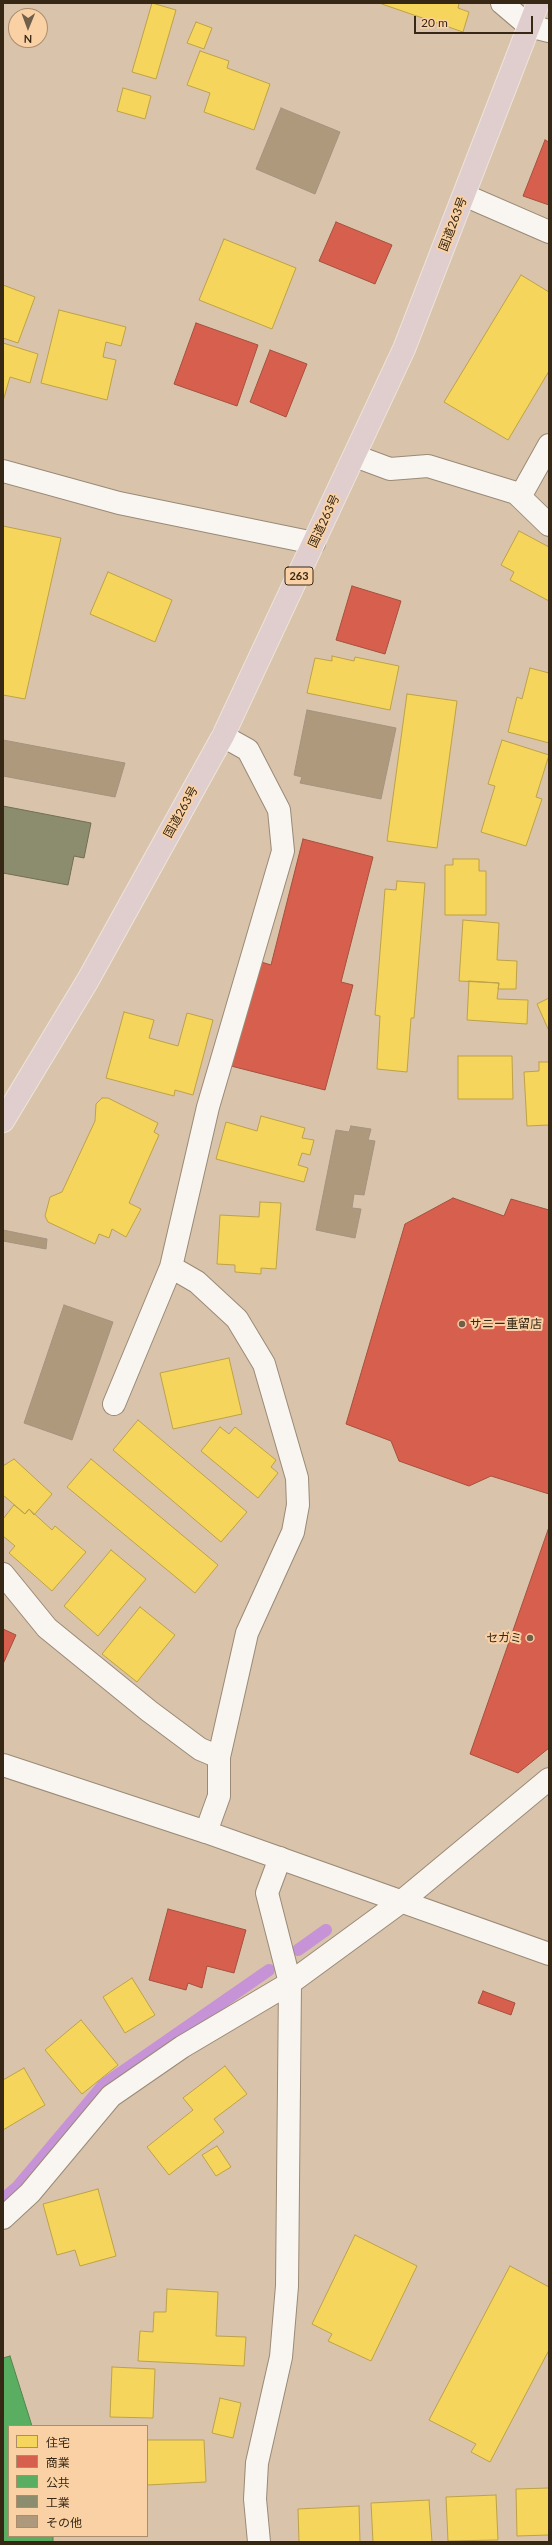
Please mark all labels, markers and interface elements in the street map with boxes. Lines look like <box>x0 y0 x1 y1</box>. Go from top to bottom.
north arrow <box>8 8 48 48</box>
scale bar <box>416 8 535 34</box>
text: 20 m <box>421 15 448 30</box>
text: N <box>23 33 32 46</box>
street label: 国道263号 <box>436 195 470 253</box>
street label: 国道263号 <box>305 492 343 550</box>
road number: 263 <box>285 567 313 585</box>
street label: 国道263号 <box>161 784 201 840</box>
place label: サニー重留店 <box>470 1317 542 1331</box>
marker: サニー重留店 <box>457 1319 467 1329</box>
place label: セガミ <box>486 1631 522 1645</box>
marker: セガミ <box>525 1633 535 1643</box>
legend <box>8 2425 148 2537</box>
text: 住宅 <box>46 2435 70 2450</box>
text: 商業 <box>46 2455 70 2470</box>
text: 公共 <box>46 2475 70 2490</box>
text: 工業 <box>46 2495 70 2510</box>
text: その他 <box>46 2515 82 2530</box>

